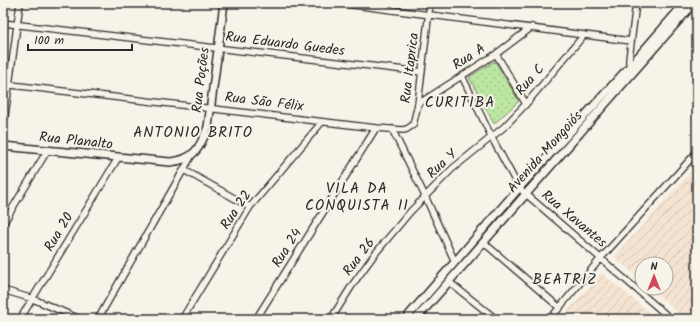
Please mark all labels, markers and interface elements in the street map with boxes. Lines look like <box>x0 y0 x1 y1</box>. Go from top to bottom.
scale bar <box>28 26 132 52</box>
street label: Rua Eduardo Guedes <box>224 26 346 62</box>
text: 100 m <box>34 31 65 50</box>
street label: Rua Itaprica <box>395 31 425 105</box>
street label: Rua A <box>448 38 490 76</box>
street label: Rua Poções <box>186 46 216 114</box>
street label: Rua C <box>510 59 550 101</box>
street label: Rua São Félix <box>223 86 306 118</box>
district label: CURITIBA <box>425 91 495 115</box>
street label: Avenida Mongoiós <box>502 106 588 198</box>
district label: ANTONIO BRITO <box>133 121 253 145</box>
street label: Rua Planalto <box>38 126 114 156</box>
street label: Rua Y <box>422 143 463 184</box>
district label: VILA DA CONQUISTA II <box>305 177 409 218</box>
street label: Rua Xavantes <box>536 185 612 253</box>
street label: Rua 22 <box>215 186 257 234</box>
street label: Rua 20 <box>39 208 79 256</box>
street label: Rua 24 <box>266 224 308 272</box>
street label: Rua 26 <box>337 233 381 281</box>
north arrow <box>634 256 674 296</box>
text: N <box>651 258 658 276</box>
district label: BEATRIZ <box>532 268 598 292</box>

